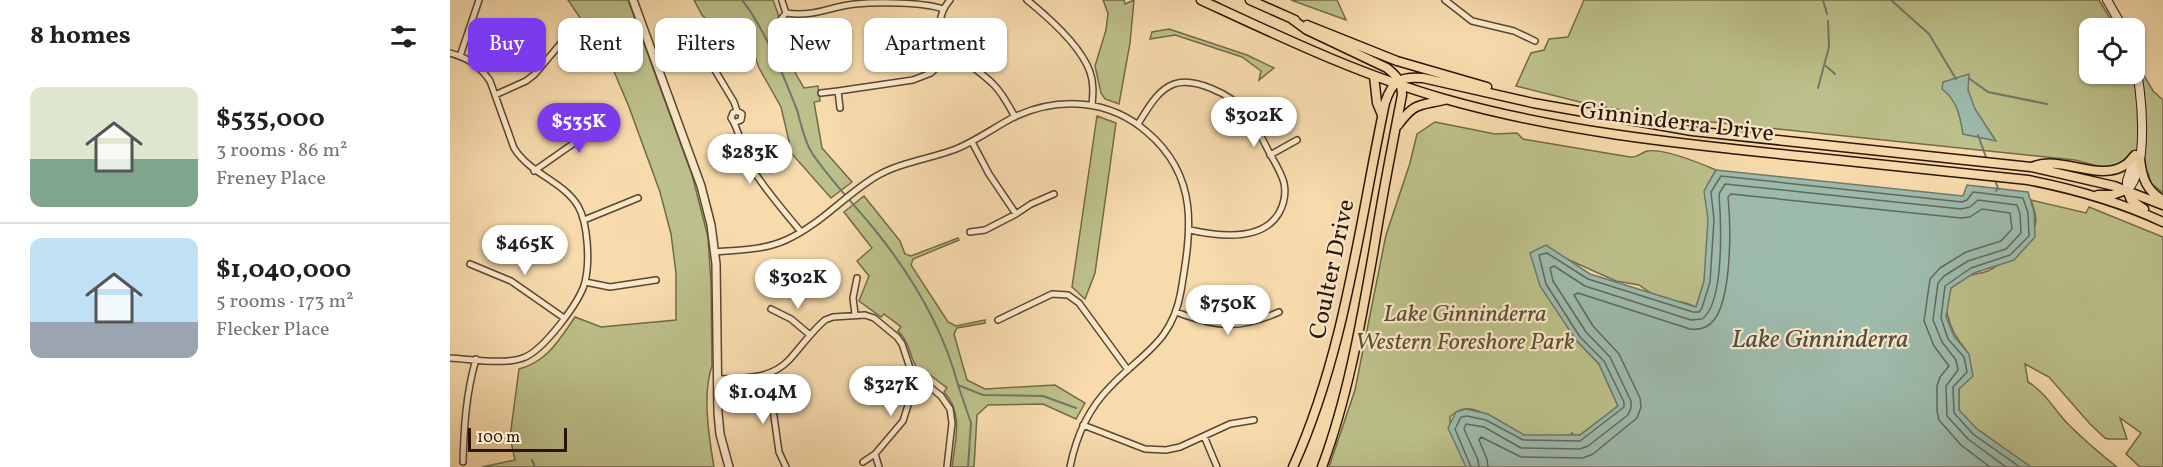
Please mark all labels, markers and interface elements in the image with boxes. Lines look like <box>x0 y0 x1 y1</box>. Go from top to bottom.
text: 8 homes <box>30 18 131 54</box>
chip: Buy <box>468 18 546 72</box>
chip: Rent <box>558 18 643 72</box>
chip: Filters <box>655 18 756 72</box>
chip: New <box>768 18 852 72</box>
chip: Apartment <box>864 18 1007 72</box>
map controls <box>2079 18 2145 84</box>
button: locate <box>2079 18 2145 84</box>
icon: filters <box>387 20 420 53</box>
street label: Ginninderra Drive <box>1578 94 1776 152</box>
pin: $302K <box>1212 97 1296 148</box>
text: $535,000 <box>216 101 325 137</box>
text: $302K <box>1225 102 1283 130</box>
pin: $535K <box>537 103 621 154</box>
text: $535K <box>551 108 607 136</box>
icon: home <box>78 111 150 183</box>
pin: $283K <box>708 134 792 185</box>
text: 3 rooms · 86 m² <box>216 137 347 165</box>
text: $283K <box>721 139 779 167</box>
text: Freney Place <box>216 165 326 193</box>
street label: Coulter Drive <box>1302 196 1364 342</box>
pin: $465K <box>483 225 567 276</box>
text: $465K <box>496 230 554 258</box>
text: $1,040,000 <box>216 252 351 288</box>
pin: $302K <box>756 259 840 310</box>
icon: home <box>78 262 150 334</box>
text: $302K <box>769 264 827 292</box>
pin: $750K <box>1186 285 1270 336</box>
text: 5 rooms · 173 m² <box>216 288 354 316</box>
text: $750K <box>1200 290 1256 318</box>
park label: Lake Ginninderra Western Foreshore Park <box>1355 298 1575 360</box>
text: Flecker Place <box>216 316 330 344</box>
water label: Lake Ginninderra <box>1732 322 1908 358</box>
pin: $327K <box>849 366 933 417</box>
text: $327K <box>863 371 919 399</box>
pin: $1.04M <box>714 374 812 425</box>
text: $1.04M <box>729 379 797 407</box>
scale bar <box>468 425 567 452</box>
text: 100 m <box>477 427 520 449</box>

